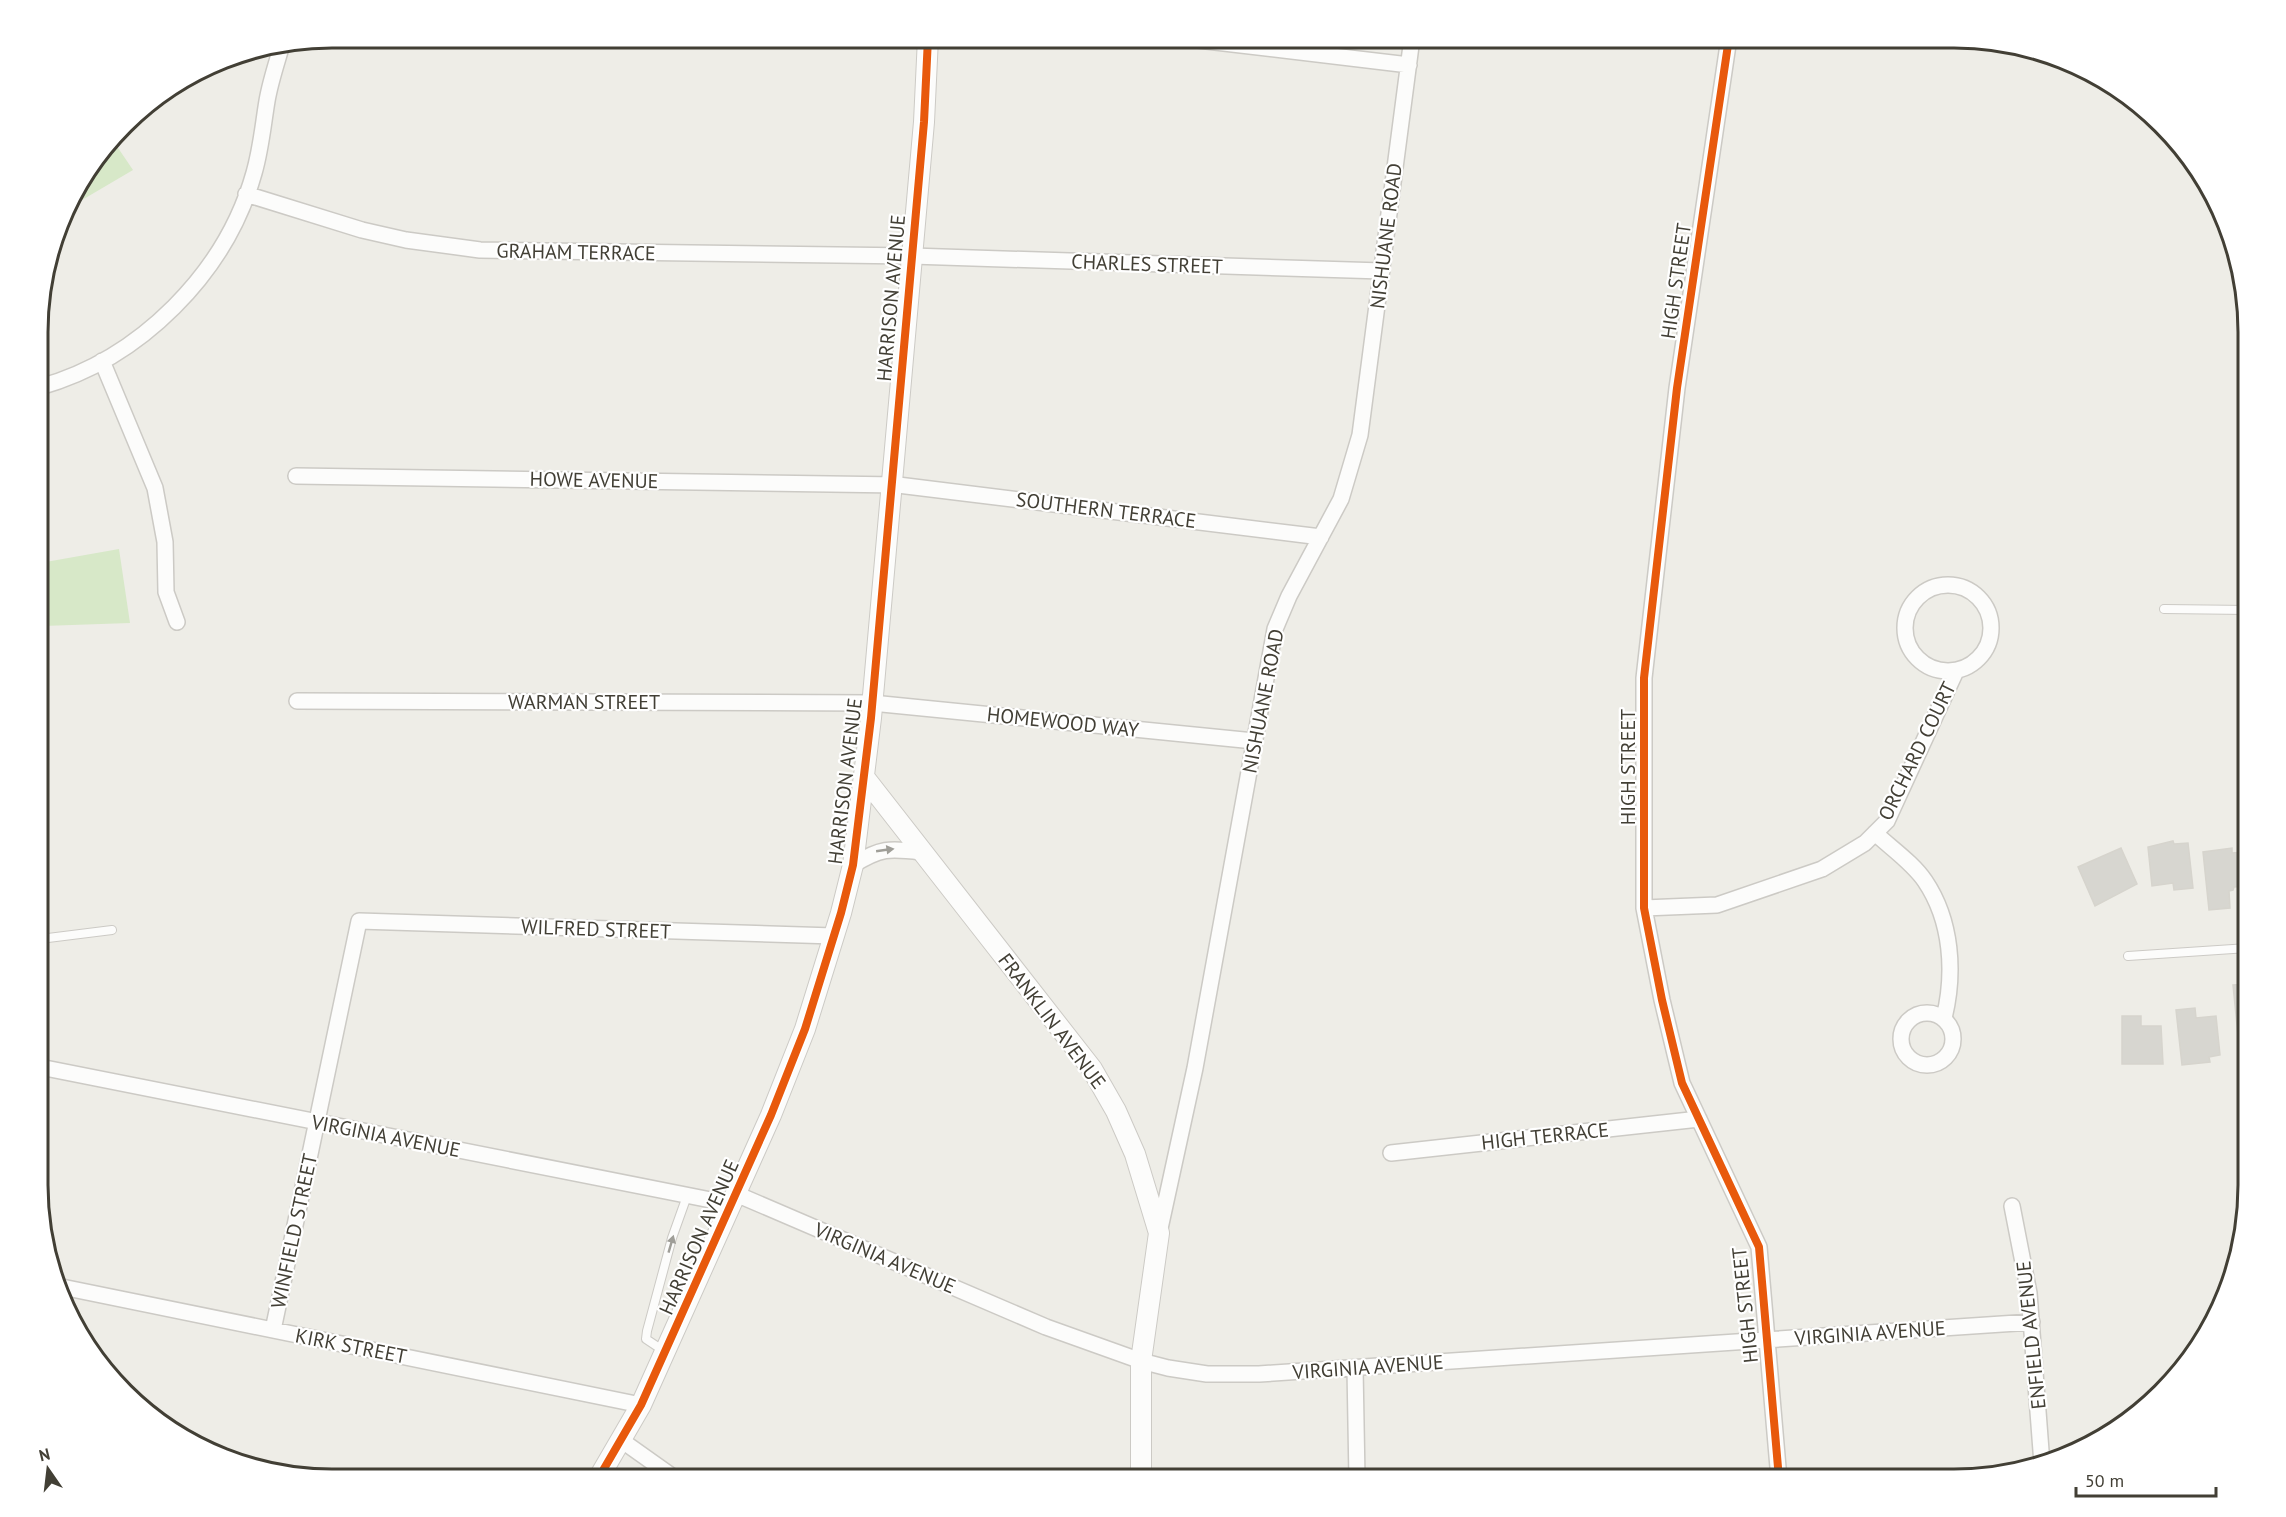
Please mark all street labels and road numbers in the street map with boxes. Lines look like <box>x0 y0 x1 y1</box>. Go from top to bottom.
street label: NISHUANE ROAD <box>1364 162 1408 310</box>
street label: HARRISON AVENUE <box>871 214 911 382</box>
street label: HIGH STREET <box>1655 222 1697 340</box>
street label: GRAHAM TERRACE <box>496 238 656 266</box>
street label: CHARLES STREET <box>1071 248 1223 280</box>
street label: HOWE AVENUE <box>529 466 659 494</box>
street label: SOUTHERN TERRACE <box>1015 486 1197 534</box>
street label: NISHUANE ROAD <box>1236 627 1290 775</box>
street label: ORCHARD COURT <box>1872 677 1962 825</box>
street label: WARMAN STREET <box>508 689 660 715</box>
street label: HARRISON AVENUE <box>822 696 868 866</box>
street label: HOMEWOOD WAY <box>986 701 1141 743</box>
street label: HIGH STREET <box>1615 709 1641 825</box>
street label: WILFRED STREET <box>520 913 672 945</box>
street label: FRANKLIN AVENUE <box>992 948 1112 1094</box>
street label: VIRGINIA AVENUE <box>308 1109 463 1163</box>
street label: HIGH TERRACE <box>1480 1116 1610 1156</box>
street label: WINFIELD STREET <box>265 1151 323 1311</box>
street label: HARRISON AVENUE <box>653 1155 745 1319</box>
street label: VIRGINIA AVENUE <box>809 1216 960 1300</box>
street label: HIGH STREET <box>1726 1246 1764 1364</box>
street label: ENFIELD AVENUE <box>2010 1259 2052 1411</box>
street label: VIRGINIA AVENUE <box>1793 1315 1946 1351</box>
street label: KIRK STREET <box>293 1322 409 1370</box>
street label: VIRGINIA AVENUE <box>1291 1349 1444 1385</box>

